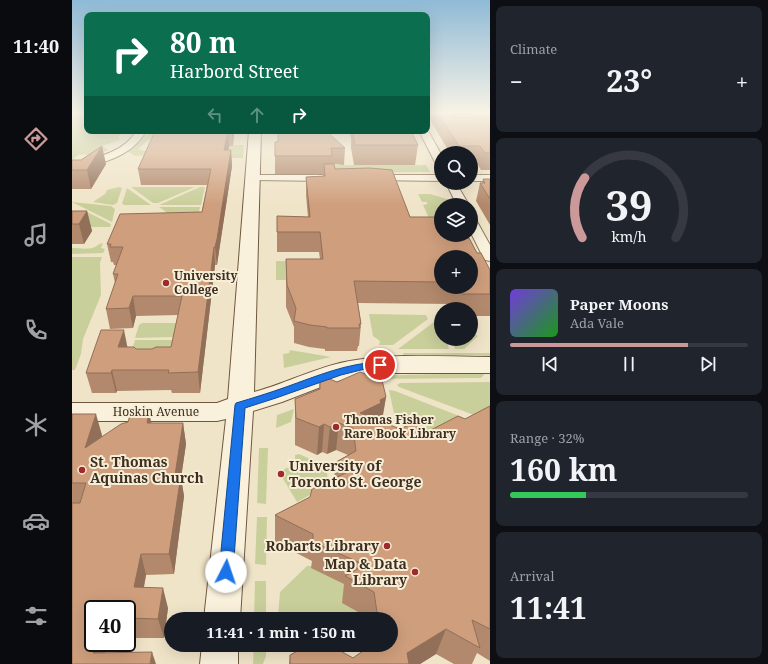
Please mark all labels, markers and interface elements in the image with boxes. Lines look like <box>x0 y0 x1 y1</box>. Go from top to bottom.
text: 80 m <box>170 23 237 61</box>
icon: right <box>104 28 156 80</box>
text: 11:40 <box>13 34 59 58</box>
text: Climate <box>510 40 557 58</box>
text: Harbord Street <box>170 59 299 83</box>
text: 23° <box>606 60 652 101</box>
text: − <box>510 66 523 96</box>
text: + <box>736 66 748 96</box>
icon: left <box>204 104 226 126</box>
icon: ahead <box>246 104 268 126</box>
icon: right <box>288 104 310 126</box>
icon: directions <box>22 125 50 153</box>
map controls <box>434 146 478 346</box>
button: search <box>434 146 478 190</box>
text: 39 <box>605 177 653 233</box>
button: layers <box>434 198 478 242</box>
icon: music <box>22 221 50 249</box>
text: km/h <box>611 227 647 246</box>
button: + <box>434 250 478 294</box>
place label: University College <box>174 267 237 298</box>
marker: University College <box>161 278 171 288</box>
text: Paper Moons <box>570 294 669 314</box>
button: − <box>434 302 478 346</box>
text: Ada Vale <box>570 314 624 332</box>
icon: phone <box>22 316 50 344</box>
pin <box>363 348 397 382</box>
icon: previous <box>539 353 561 375</box>
icon: pause <box>618 353 640 375</box>
icon: next <box>697 353 719 375</box>
icon: arrive <box>369 354 391 376</box>
street label: Hoskin Avenue <box>113 403 199 420</box>
icon: climate <box>22 411 50 439</box>
place label: Thomas Fisher Rare Book Library <box>344 411 456 442</box>
marker: Thomas Fisher Rare Book Library <box>331 422 341 432</box>
text: Range · 32% <box>510 429 584 447</box>
text: 160 km <box>510 449 617 490</box>
place label: St. Thomas Aquinas Church <box>90 452 204 487</box>
place label: University of Toronto St. George <box>289 456 421 491</box>
marker: St. Thomas Aquinas Church <box>77 465 87 475</box>
marker: University of Toronto St. George <box>276 469 286 479</box>
icon: car <box>22 507 50 535</box>
place label: Robarts Library <box>266 536 380 555</box>
marker: Robarts Library <box>382 541 392 551</box>
position arrow <box>205 551 247 593</box>
place label: Map & Data Library <box>325 554 408 589</box>
marker: Map & Data Library <box>410 567 420 577</box>
text: Arrival <box>510 567 554 585</box>
text: 11:41 <box>510 587 587 628</box>
speed limit sign: 40 <box>84 600 136 652</box>
icon: filters <box>22 602 50 630</box>
text: 11:41 · 1 min · 150 m <box>206 622 356 642</box>

